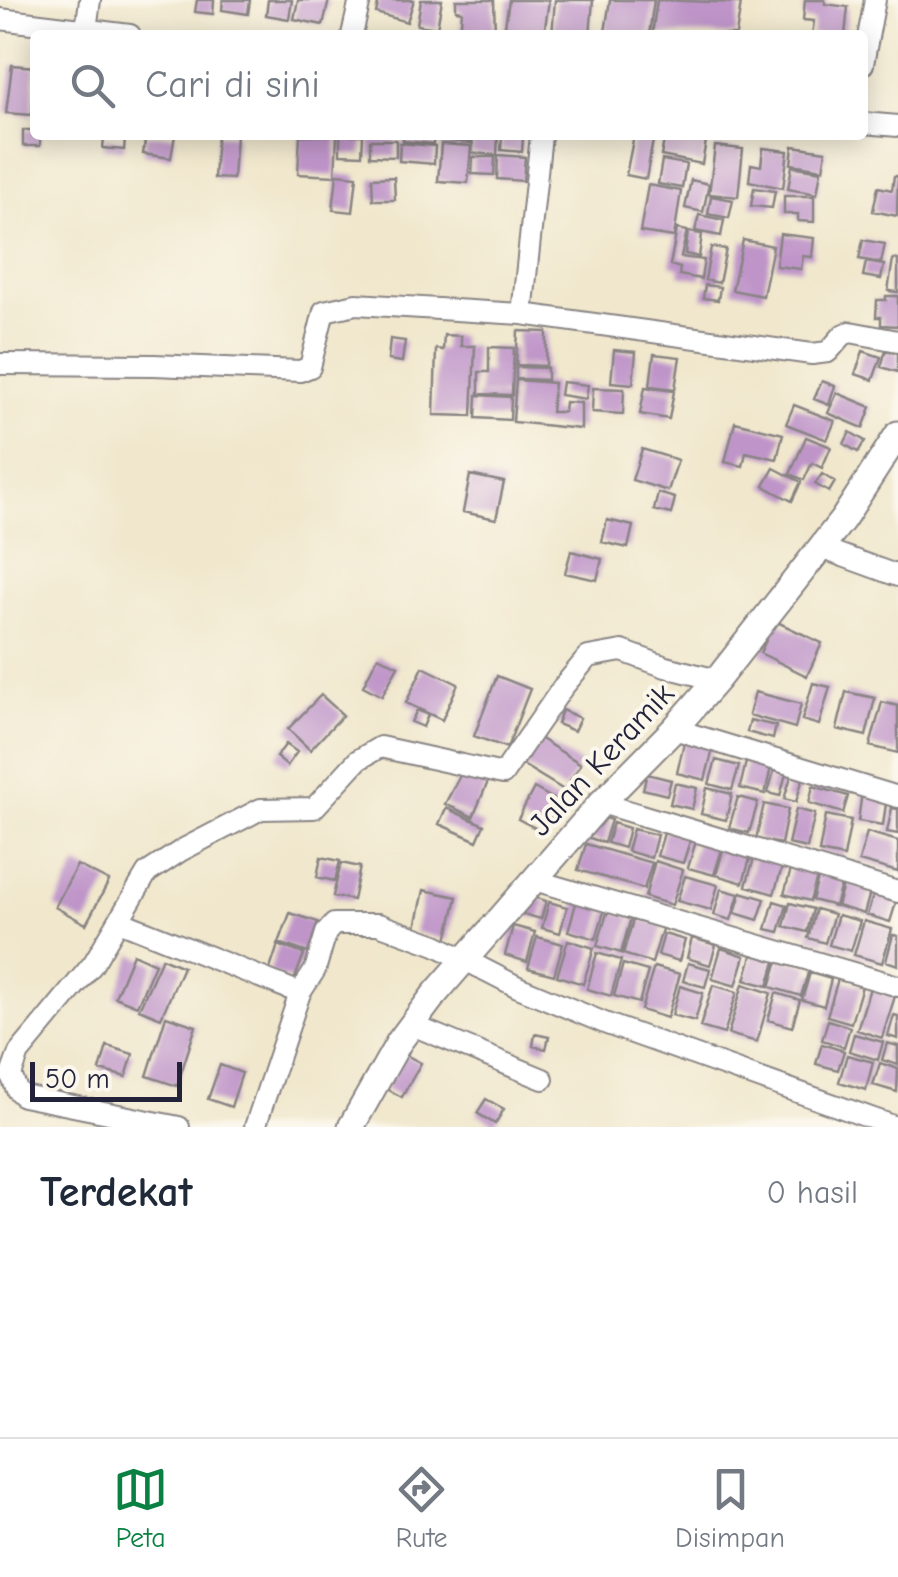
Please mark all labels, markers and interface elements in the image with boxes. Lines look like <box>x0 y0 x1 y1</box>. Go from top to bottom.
search box <box>30 30 868 140</box>
icon: search <box>65 58 120 113</box>
text: Cari di sini <box>145 63 320 107</box>
street label: Jalan Keramik <box>521 675 682 843</box>
scale bar <box>30 1057 182 1102</box>
text: 50 m <box>45 1063 110 1095</box>
text: Terdekat <box>40 1168 192 1217</box>
text: 0 hasil <box>767 1174 858 1211</box>
tab: Peta <box>113 1462 168 1554</box>
tab: Rute <box>394 1462 449 1554</box>
tab: Disimpan <box>675 1462 785 1554</box>

